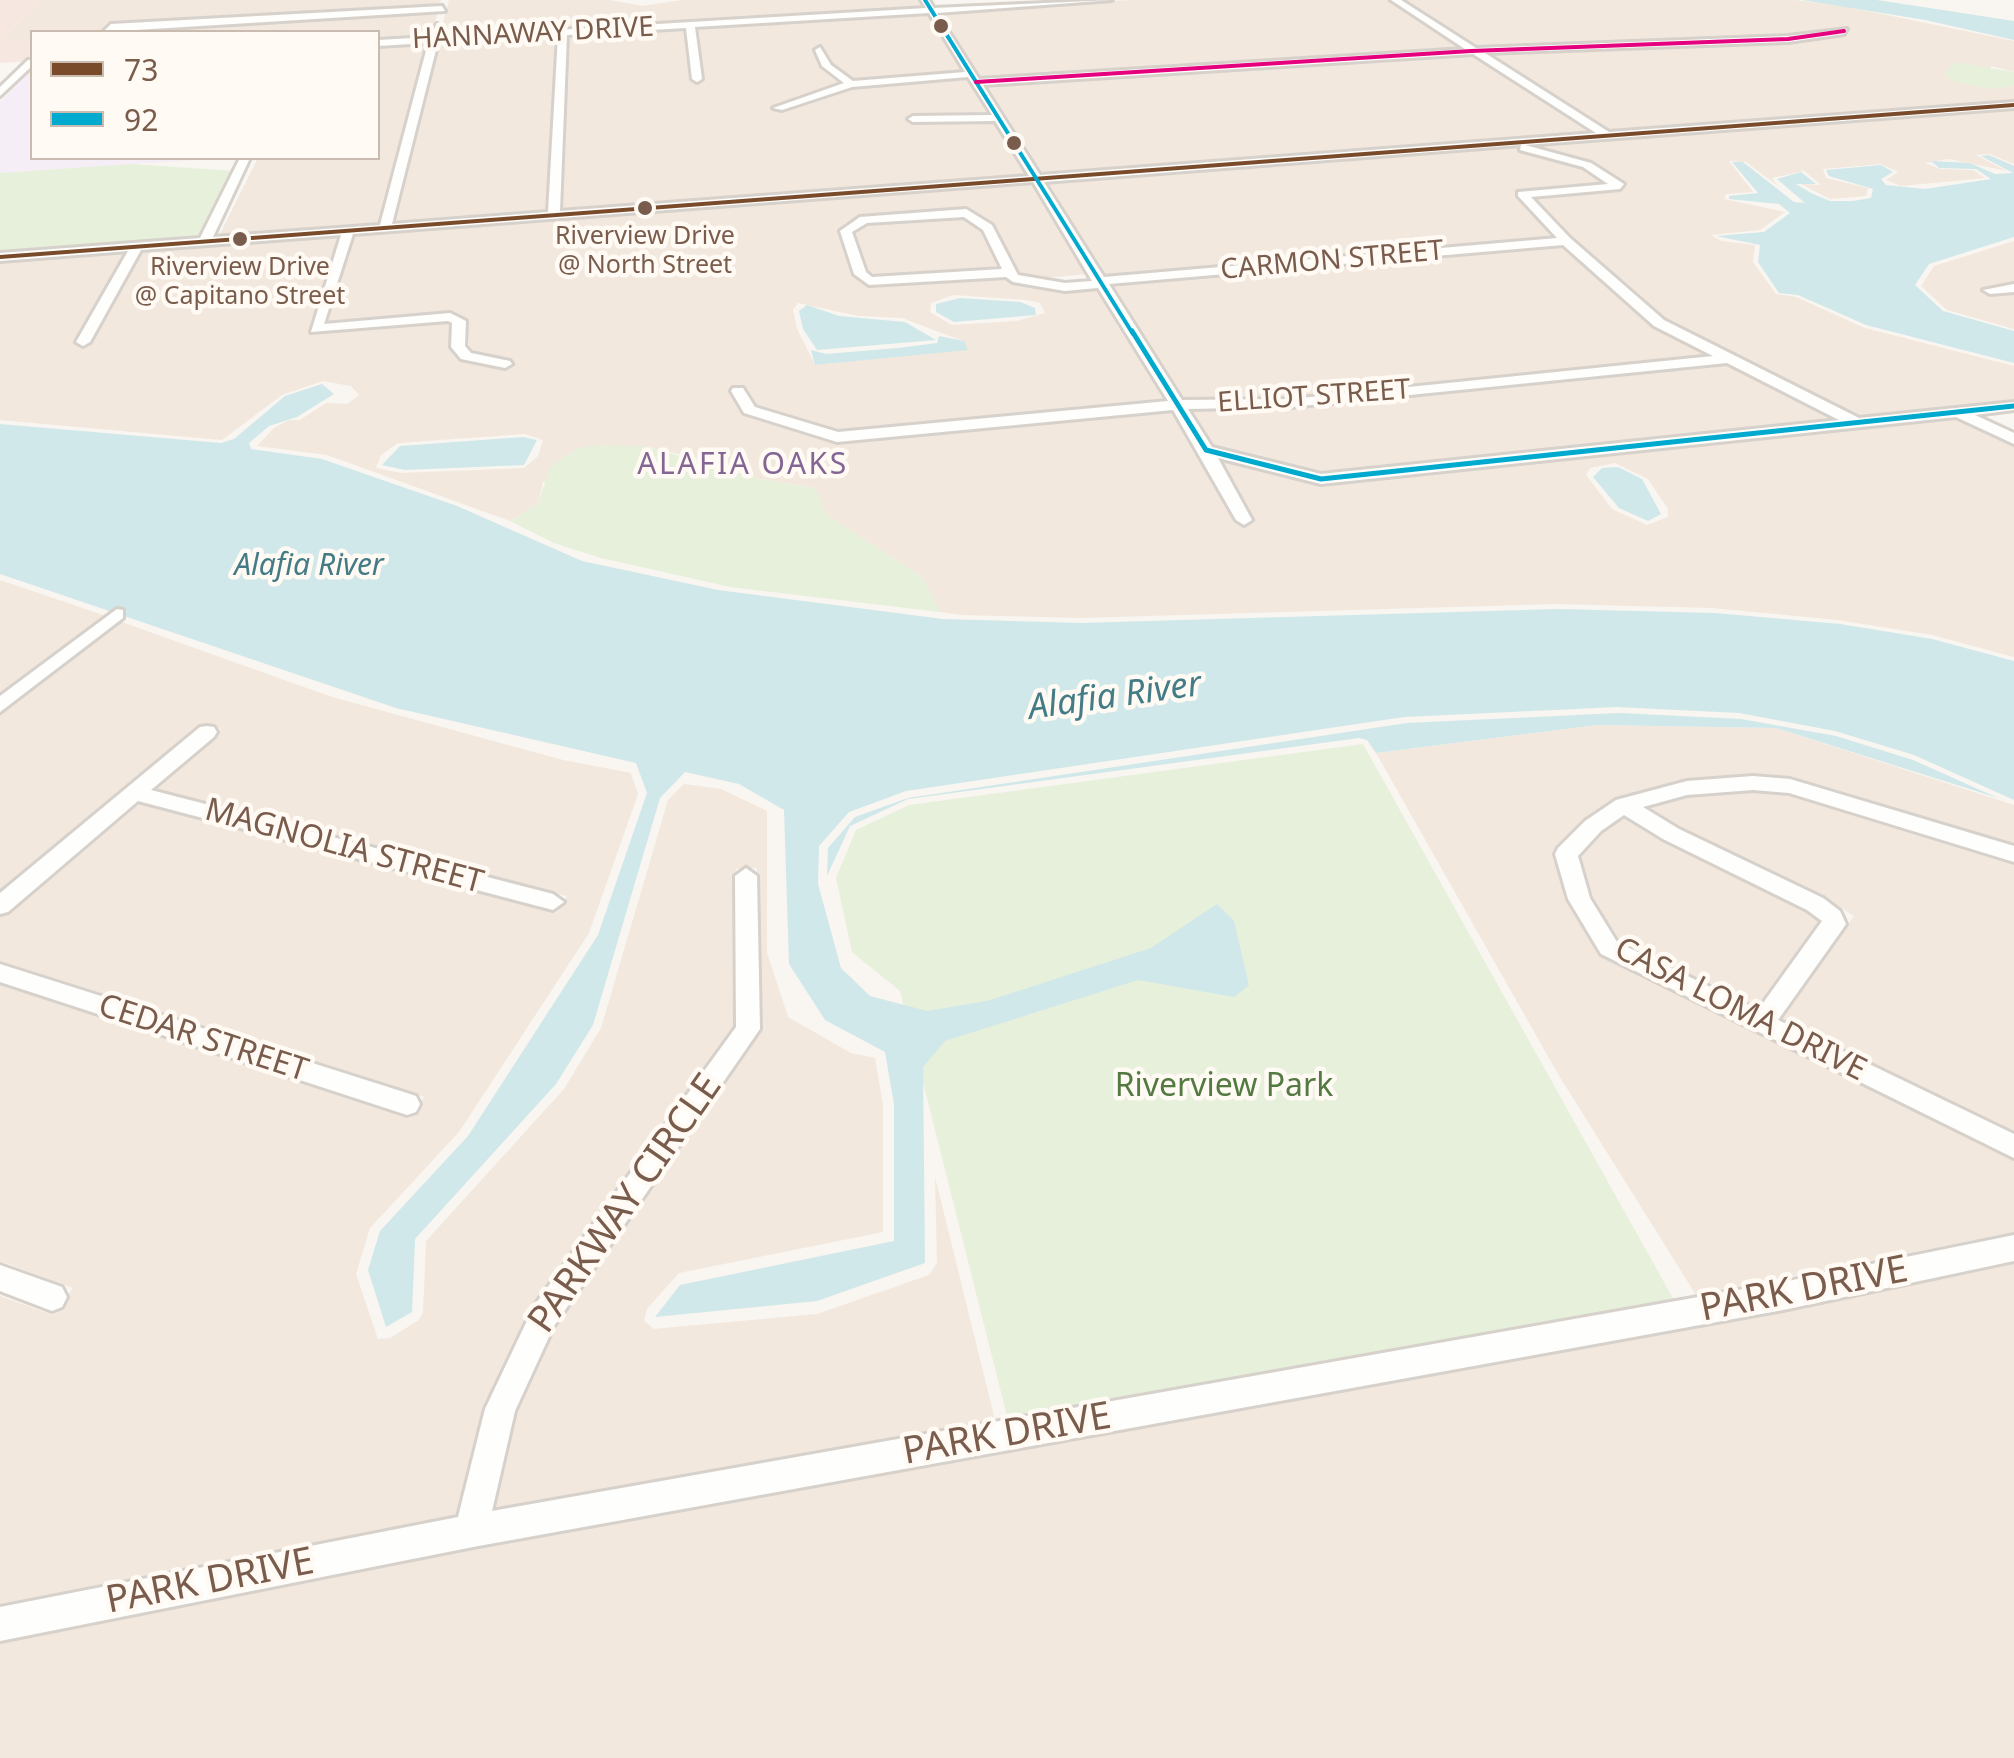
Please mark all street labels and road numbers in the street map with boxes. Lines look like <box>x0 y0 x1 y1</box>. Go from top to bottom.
street label: HANNAWAY DRIVE <box>411 11 655 57</box>
street label: CARMON STREET <box>1219 235 1445 287</box>
street label: ELLIOT STREET <box>1216 373 1412 421</box>
street label: MAGNOLIA STREET <box>201 791 487 903</box>
street label: CASA LOMA DRIVE <box>1608 930 1872 1090</box>
street label: CEDAR STREET <box>93 987 313 1091</box>
street label: PARKWAY CIRCLE <box>520 1066 732 1342</box>
street label: PARK DRIVE <box>1696 1248 1912 1332</box>
street label: PARK DRIVE <box>899 1394 1115 1476</box>
street label: PARK DRIVE <box>102 1540 318 1624</box>

